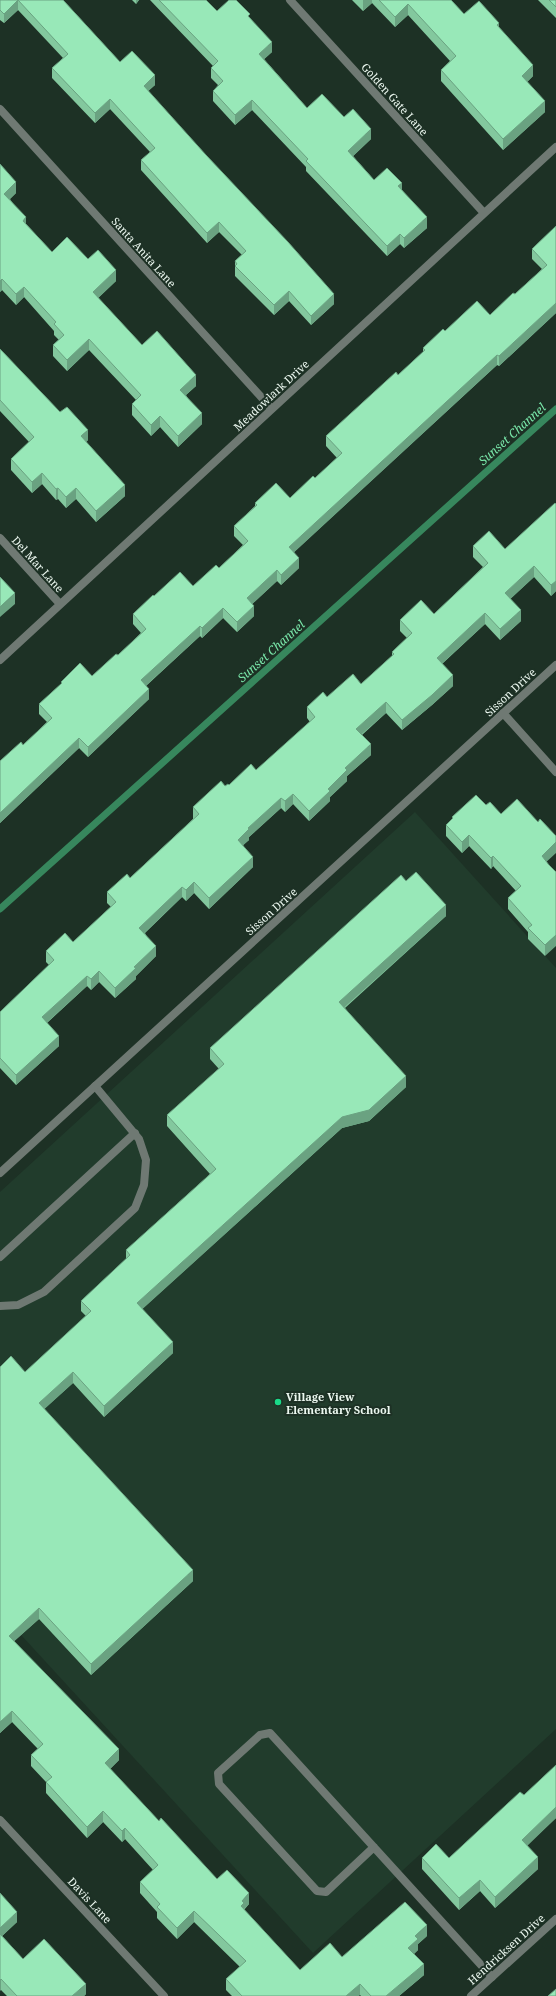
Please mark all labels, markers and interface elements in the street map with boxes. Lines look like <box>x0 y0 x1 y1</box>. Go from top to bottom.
street label: Golden Gate Lane <box>358 59 432 139</box>
street label: Santa Anita Lane <box>108 214 180 290</box>
street label: Meadowlark Drive <box>230 356 312 434</box>
water label: Sunset Channel <box>475 399 550 469</box>
street label: Del Mar Lane <box>9 533 67 595</box>
water label: Sunset Channel <box>234 616 309 686</box>
street label: Sisson Drive <box>481 664 539 720</box>
street label: Sisson Drive <box>242 884 300 938</box>
place label: Village View Elementary School <box>286 1389 391 1417</box>
marker: Village View Elementary School <box>273 1397 283 1407</box>
street label: Davis Lane <box>65 1874 115 1926</box>
street label: Hendricksen Drive <box>464 1910 548 1988</box>

